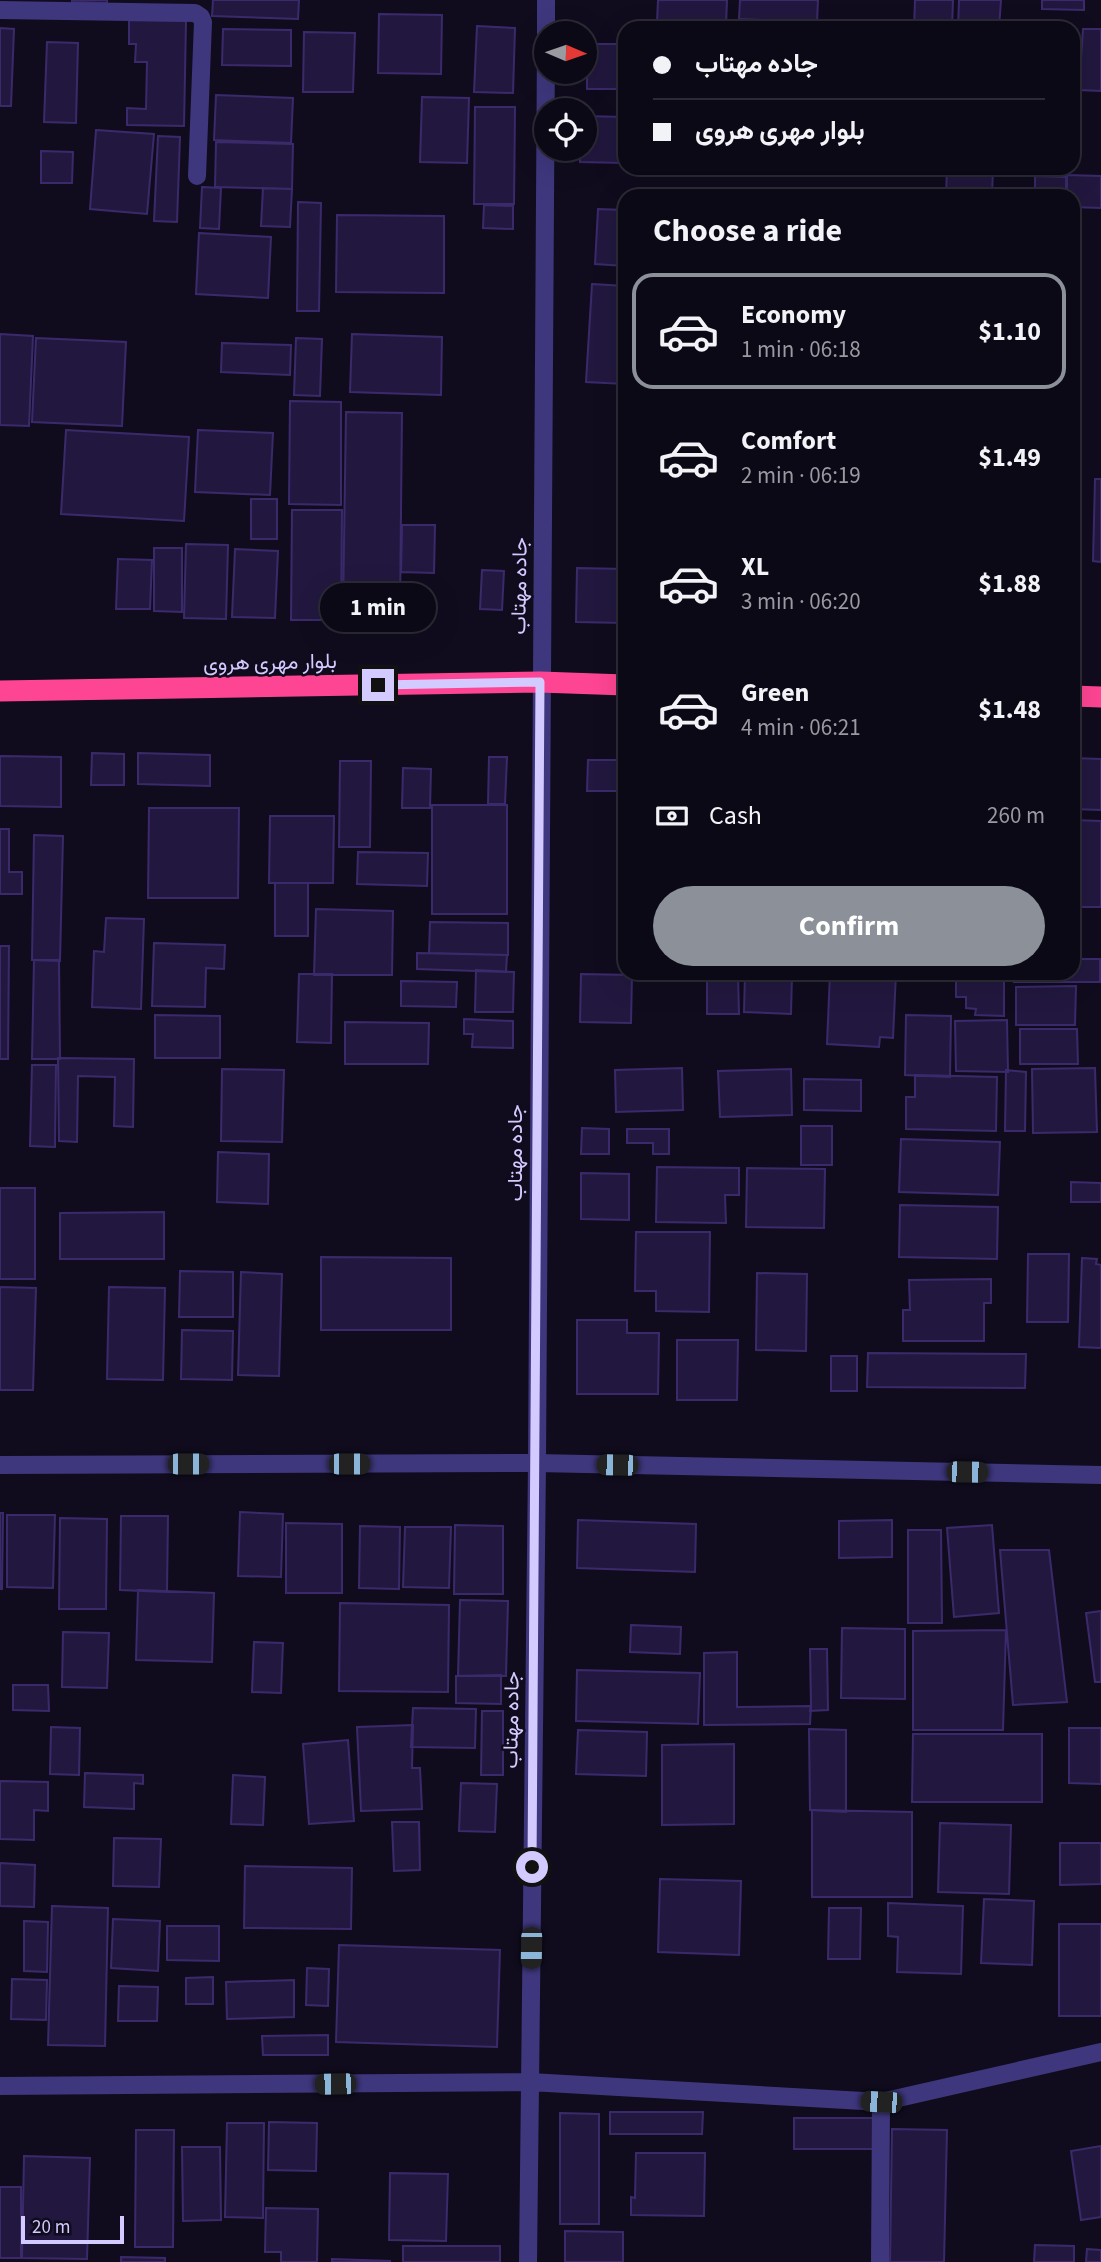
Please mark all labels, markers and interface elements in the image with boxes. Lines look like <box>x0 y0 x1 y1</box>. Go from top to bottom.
north arrow <box>534 21 597 84</box>
map controls <box>534 21 597 161</box>
text: جاده مهتاب <box>695 45 818 82</box>
button: locate <box>534 98 597 161</box>
text: بلوار مهری هروی <box>695 112 865 149</box>
text: Choose a ride <box>653 208 842 254</box>
text: Economy <box>741 296 846 333</box>
icon: car <box>657 300 720 363</box>
text: $1.10 <box>978 313 1041 350</box>
text: 1 min · 06:18 <box>741 333 861 366</box>
text: Comfort <box>741 422 836 459</box>
icon: car <box>657 426 720 489</box>
text: $1.49 <box>978 439 1041 476</box>
text: 2 min · 06:19 <box>741 459 861 492</box>
street label: جاده مهتاب <box>503 537 535 635</box>
text: XL <box>741 548 769 585</box>
icon: car <box>657 552 720 615</box>
text: $1.88 <box>978 565 1041 602</box>
callout: 1 min <box>320 584 436 632</box>
text: 3 min · 06:20 <box>741 585 861 618</box>
text: 1 min <box>350 591 406 624</box>
street label: بلوار مهری هروی <box>203 646 337 678</box>
route end <box>362 669 394 701</box>
text: Green <box>741 674 809 711</box>
icon: car <box>657 678 720 741</box>
text: $1.48 <box>978 691 1041 728</box>
text: 4 min · 06:21 <box>741 711 861 744</box>
icon: cash <box>653 797 691 835</box>
text: Cash <box>709 797 762 834</box>
text: 260 m <box>987 799 1045 832</box>
button: Confirm <box>653 886 1045 966</box>
street label: جاده مهتاب <box>500 1104 530 1202</box>
car <box>168 1454 210 1475</box>
car <box>329 1454 371 1475</box>
car <box>596 1454 639 1476</box>
car <box>946 1461 989 1483</box>
street label: جاده مهتاب <box>495 1671 527 1769</box>
route start <box>516 1851 548 1883</box>
car <box>521 1927 542 1969</box>
car <box>314 2073 357 2095</box>
car <box>860 2090 903 2114</box>
scale bar <box>21 2213 124 2245</box>
text: 20 m <box>32 2214 70 2241</box>

